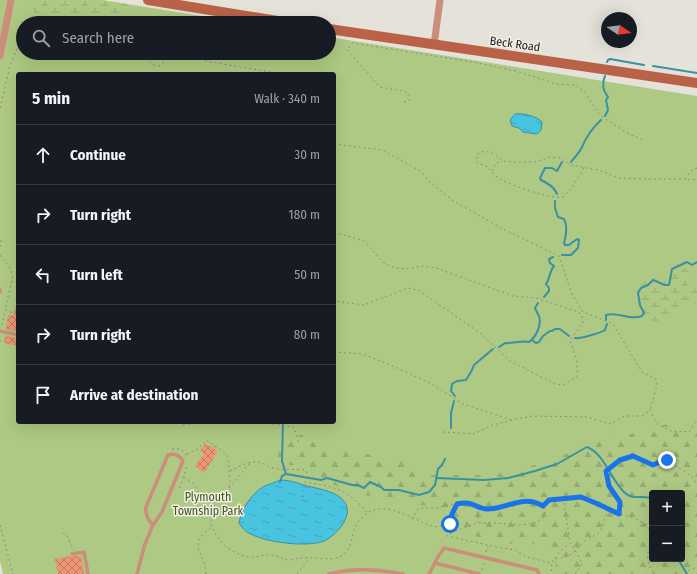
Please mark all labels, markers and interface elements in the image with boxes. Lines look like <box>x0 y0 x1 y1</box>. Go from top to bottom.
north arrow <box>601 12 637 48</box>
search box <box>16 16 336 60</box>
icon: search <box>30 27 52 49</box>
text: Search here <box>62 29 134 47</box>
street label: Beck Road <box>489 34 541 54</box>
text: 5 min <box>32 88 70 109</box>
text: Walk · 340 m <box>254 91 320 106</box>
icon: ahead <box>32 144 54 166</box>
text: Continue <box>70 146 126 164</box>
text: 30 m <box>294 147 320 162</box>
icon: right <box>32 204 54 226</box>
text: Turn right <box>70 206 131 224</box>
text: 180 m <box>289 207 320 222</box>
icon: left <box>32 264 54 286</box>
text: Turn left <box>70 266 123 284</box>
text: 50 m <box>294 267 320 282</box>
icon: right <box>32 324 54 346</box>
text: Turn right <box>70 326 131 344</box>
text: 80 m <box>294 327 320 342</box>
icon: arrive <box>32 384 54 406</box>
text: Arrive at destination <box>70 386 198 404</box>
route end <box>658 451 676 469</box>
park label: Plymouth Township Park <box>173 490 244 518</box>
map controls <box>649 490 685 562</box>
button: + <box>649 490 685 526</box>
route start <box>441 515 459 533</box>
button: − <box>649 526 685 562</box>

